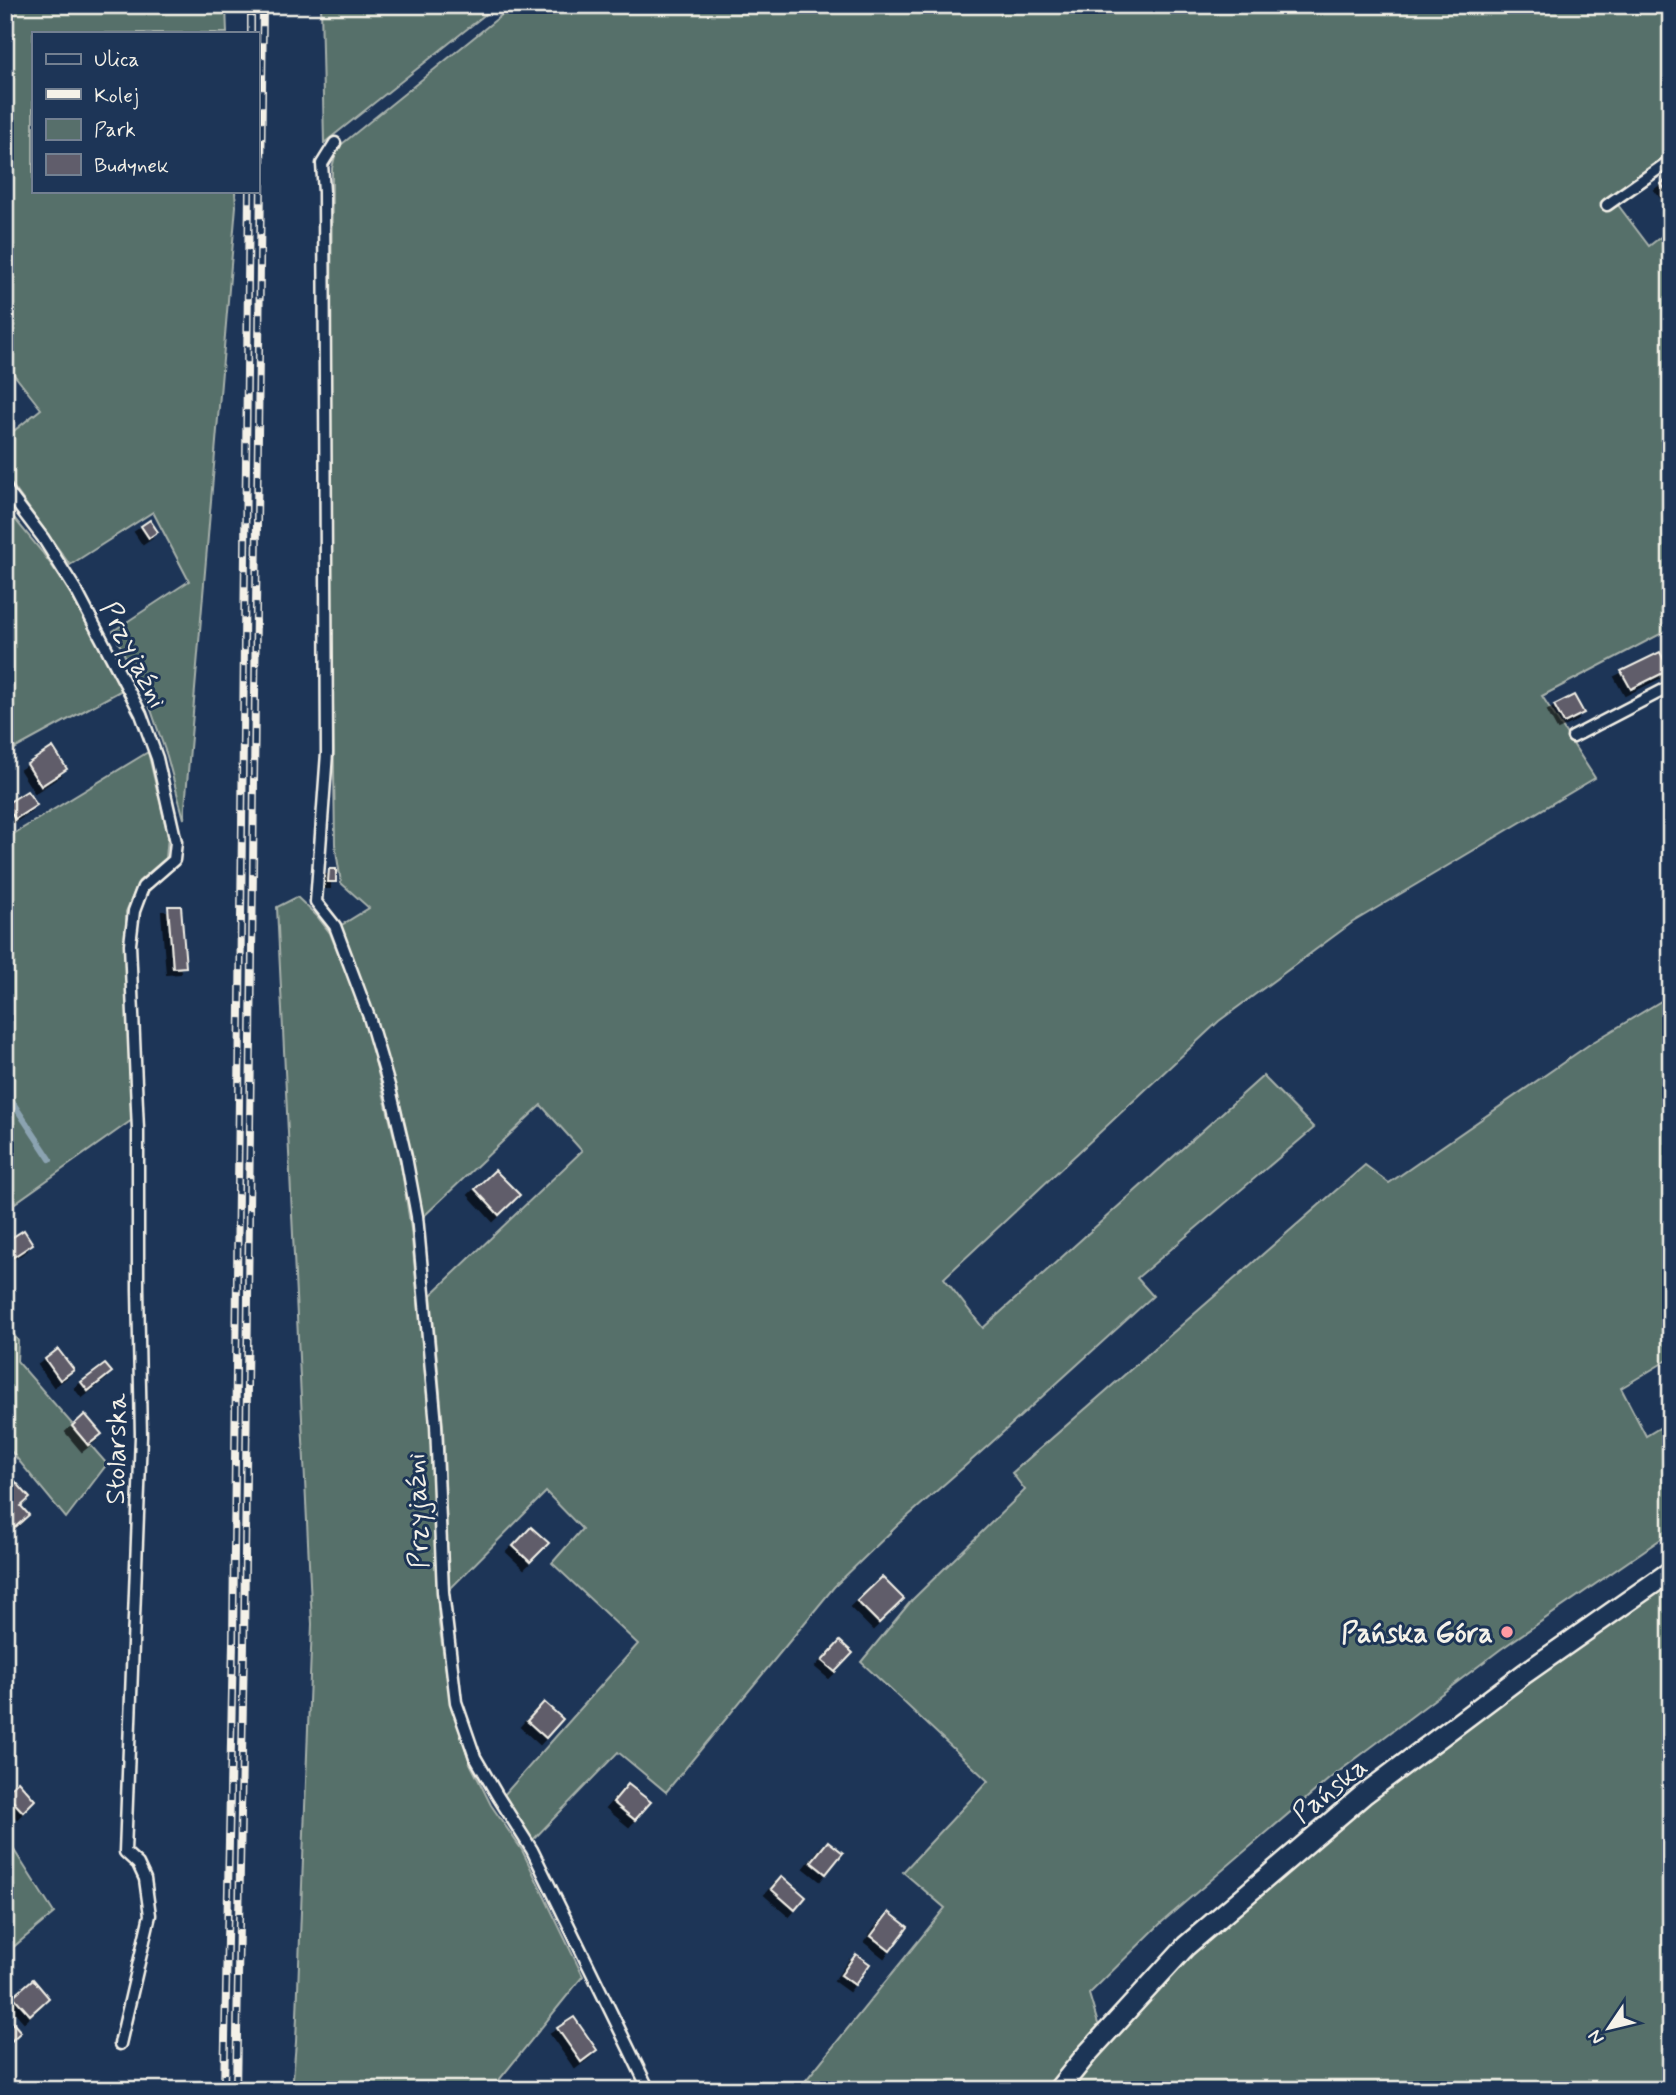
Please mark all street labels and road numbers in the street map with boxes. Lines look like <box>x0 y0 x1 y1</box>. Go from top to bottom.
street label: Przyjaźni <box>90 595 175 715</box>
street label: Stolarska <box>98 1393 137 1505</box>
street label: Przyjaźni <box>398 1453 439 1569</box>
street label: Pańska <box>1285 1749 1376 1833</box>

